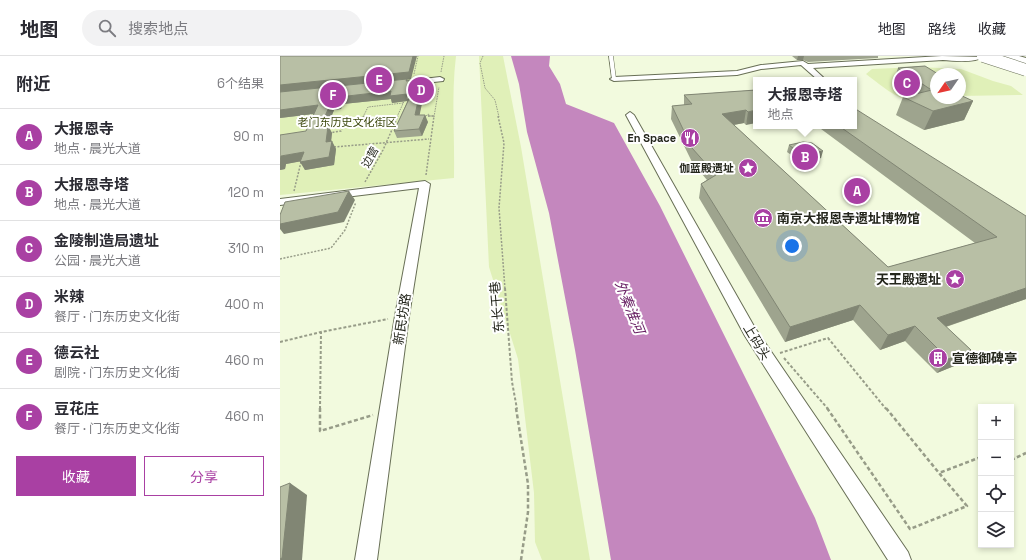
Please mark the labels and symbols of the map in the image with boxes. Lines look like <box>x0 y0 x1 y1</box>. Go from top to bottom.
pin: E <box>366 65 392 95</box>
pin: C <box>894 68 920 98</box>
north arrow <box>930 68 966 104</box>
pin: D <box>408 75 434 105</box>
pin: F <box>320 80 346 110</box>
park label: 老门东历史文化街区 <box>298 115 397 129</box>
restaurant icon: En Space <box>679 127 701 149</box>
place label: En Space <box>628 131 676 145</box>
pin: B <box>792 142 818 172</box>
street label: 边营 <box>359 144 381 170</box>
place icon: 伽蓝殿遗址 <box>737 157 759 179</box>
place label: 伽蓝殿遗址 <box>679 161 734 175</box>
pin: A <box>844 176 870 206</box>
museum icon: 南京大报恩寺遗址博物馆 <box>752 207 774 229</box>
place label: 南京大报恩寺遗址博物馆 <box>777 210 920 227</box>
your location <box>782 236 802 256</box>
place icon: 天王殿遗址 <box>944 268 966 290</box>
place label: 天王殿遗址 <box>876 271 941 288</box>
water label: 外秦淮河 <box>611 278 650 339</box>
street label: 东长干巷 <box>486 280 508 334</box>
street label: 新民坊路 <box>390 292 414 346</box>
street label: 上码头 <box>740 321 774 363</box>
building icon: 宣德御碑亭 <box>927 347 949 369</box>
place label: 宣德御碑亭 <box>952 350 1017 367</box>

